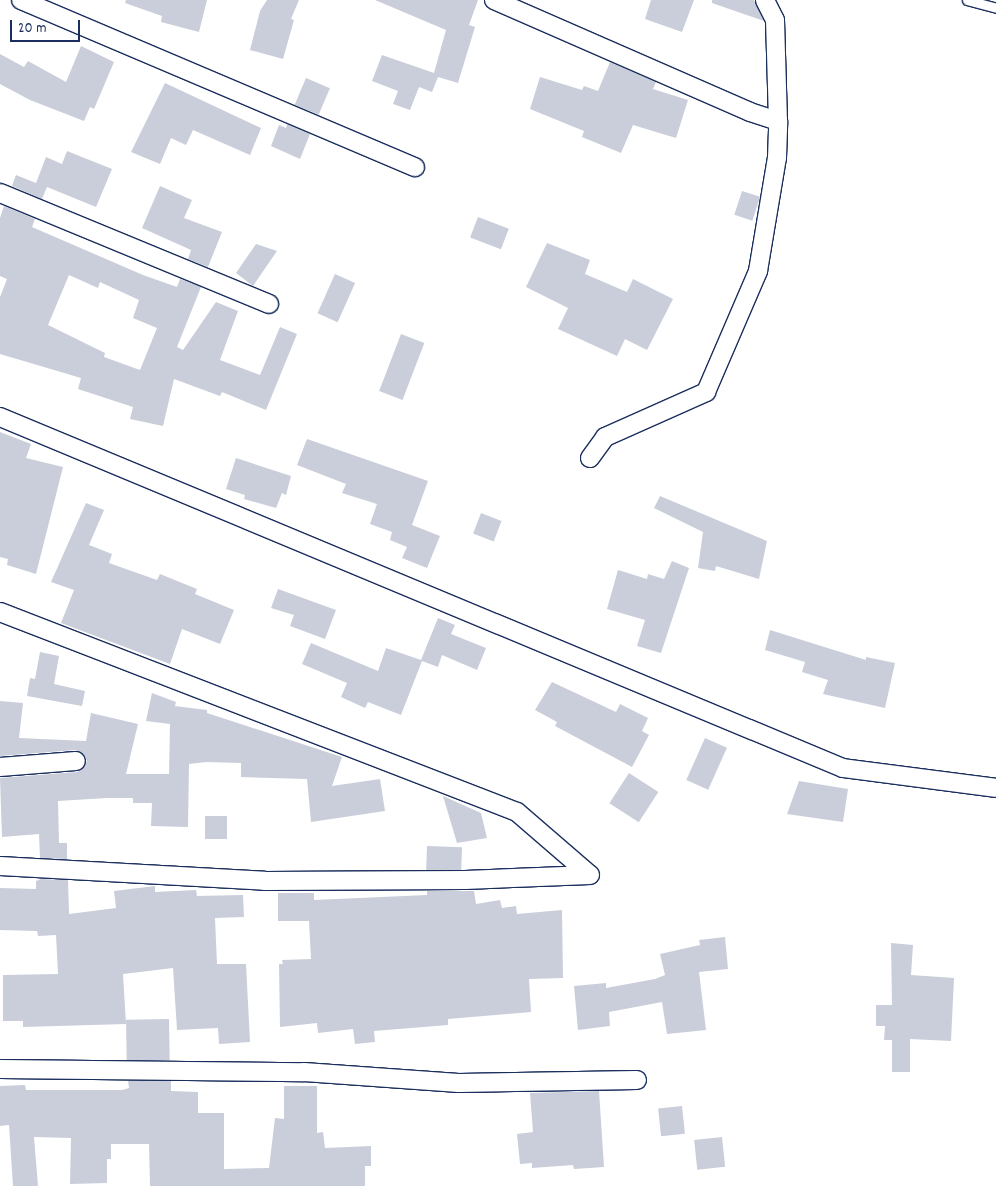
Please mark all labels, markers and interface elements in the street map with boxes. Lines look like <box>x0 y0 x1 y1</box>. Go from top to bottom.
scale bar <box>12 10 82 42</box>
text: 20 m <box>18 18 46 40</box>

